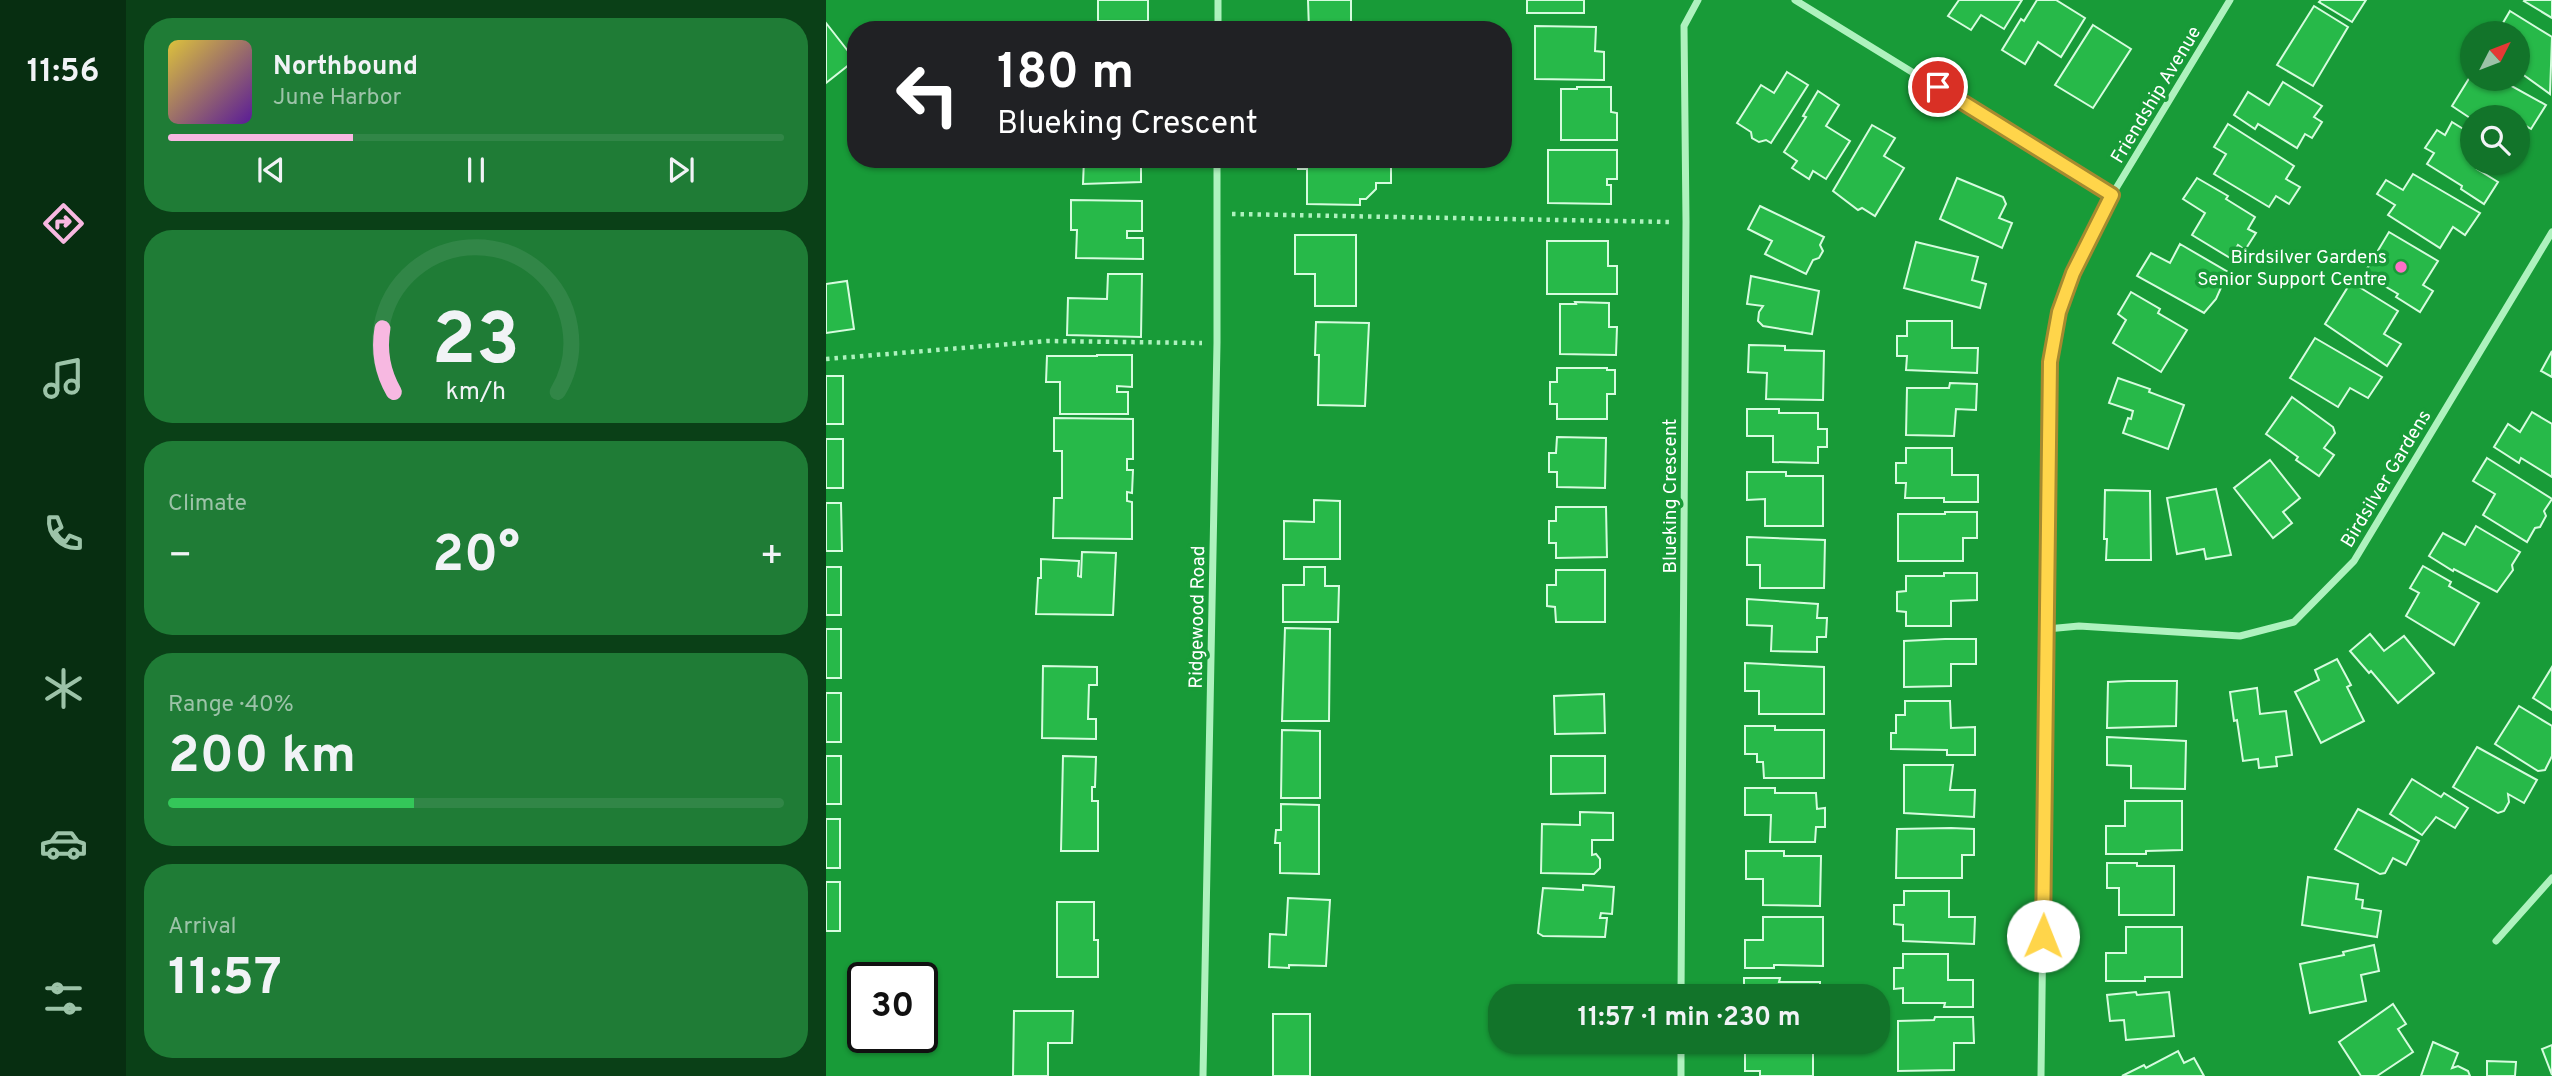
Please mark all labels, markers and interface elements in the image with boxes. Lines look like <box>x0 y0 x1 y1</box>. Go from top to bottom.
north arrow <box>2460 21 2530 91</box>
map controls <box>2460 21 2530 175</box>
street label: Friendship Avenue <box>2106 22 2207 168</box>
text: 180 m <box>997 44 1134 106</box>
icon: left <box>882 49 973 140</box>
text: Northbound <box>273 51 418 84</box>
text: 11:56 <box>27 53 99 93</box>
pin <box>1908 57 1968 117</box>
icon: arrive <box>1919 68 1957 106</box>
text: June Harbor <box>273 84 401 113</box>
text: Blueking Crescent <box>997 105 1258 145</box>
button: search <box>2460 105 2530 175</box>
icon: previous <box>252 151 290 189</box>
icon: pause <box>457 151 495 189</box>
icon: next <box>662 151 700 189</box>
icon: directions <box>39 199 88 248</box>
place label: Birdsilver Gardens Senior Support Centre <box>2197 246 2387 292</box>
marker: Birdsilver Gardens Senior Support Centre <box>2393 259 2409 275</box>
text: 23 <box>432 299 520 391</box>
icon: music <box>39 354 88 403</box>
text: km/h <box>446 377 506 409</box>
street label: Birdsilver Gardens <box>2336 406 2437 552</box>
street label: Blueking Crescent <box>1659 419 1683 573</box>
text: Climate <box>168 490 247 519</box>
icon: phone <box>39 509 88 558</box>
text: 20° <box>432 524 520 590</box>
text: − <box>168 533 193 582</box>
text: + <box>759 533 784 582</box>
street label: Ridgewood Road <box>1185 545 1211 689</box>
icon: climate <box>39 664 88 713</box>
text: Range · 40% <box>168 691 294 720</box>
text: 200 km <box>168 725 356 791</box>
icon: car <box>39 819 88 868</box>
position arrow <box>2006 899 2080 973</box>
text: Arrival <box>168 913 237 942</box>
text: 11:57 <box>168 947 282 1013</box>
speed limit sign: 30 <box>847 962 938 1053</box>
icon: filters <box>39 974 88 1023</box>
text: 11:57 · 1 min · 230 m <box>1578 1002 1800 1035</box>

